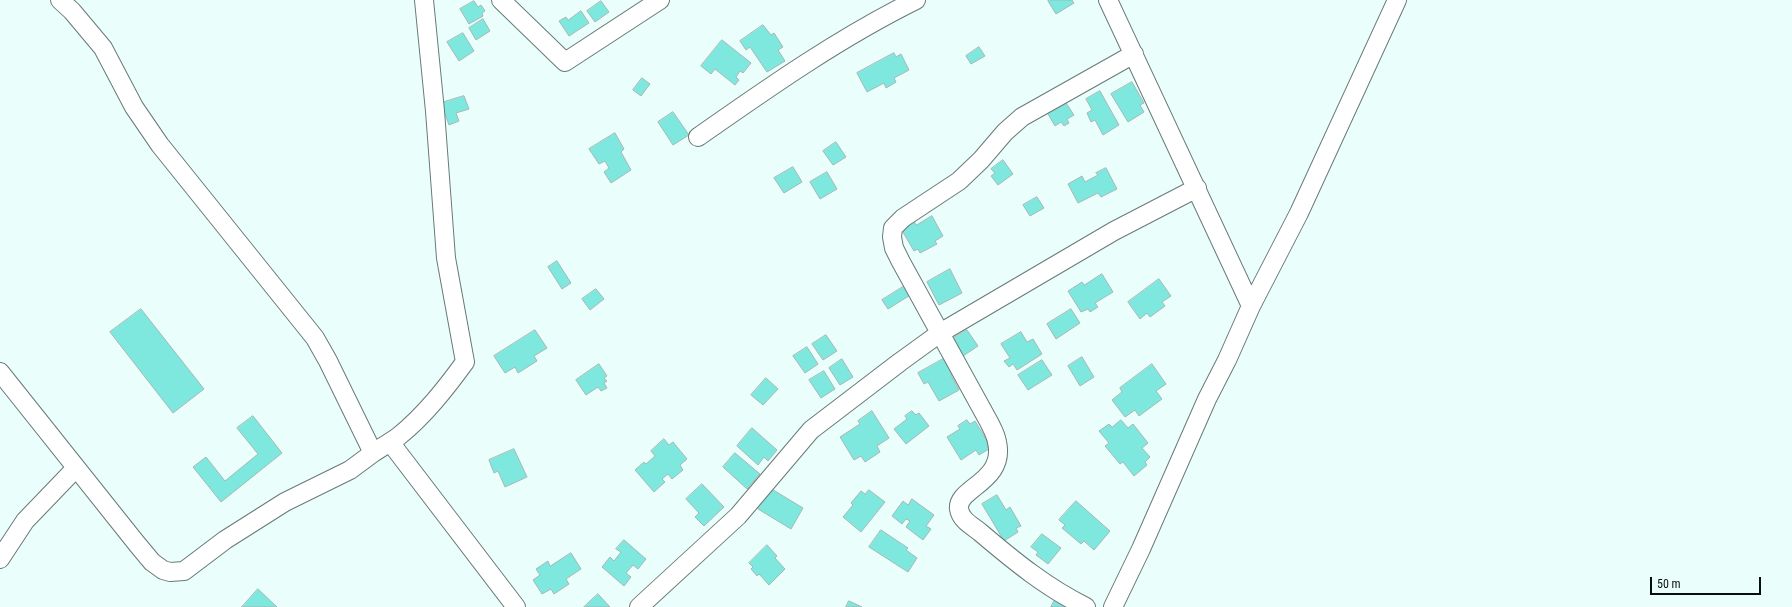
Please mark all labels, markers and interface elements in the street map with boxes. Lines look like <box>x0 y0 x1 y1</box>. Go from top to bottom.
scale bar <box>1652 569 1763 595</box>
text: 50 m <box>1657 577 1681 591</box>

